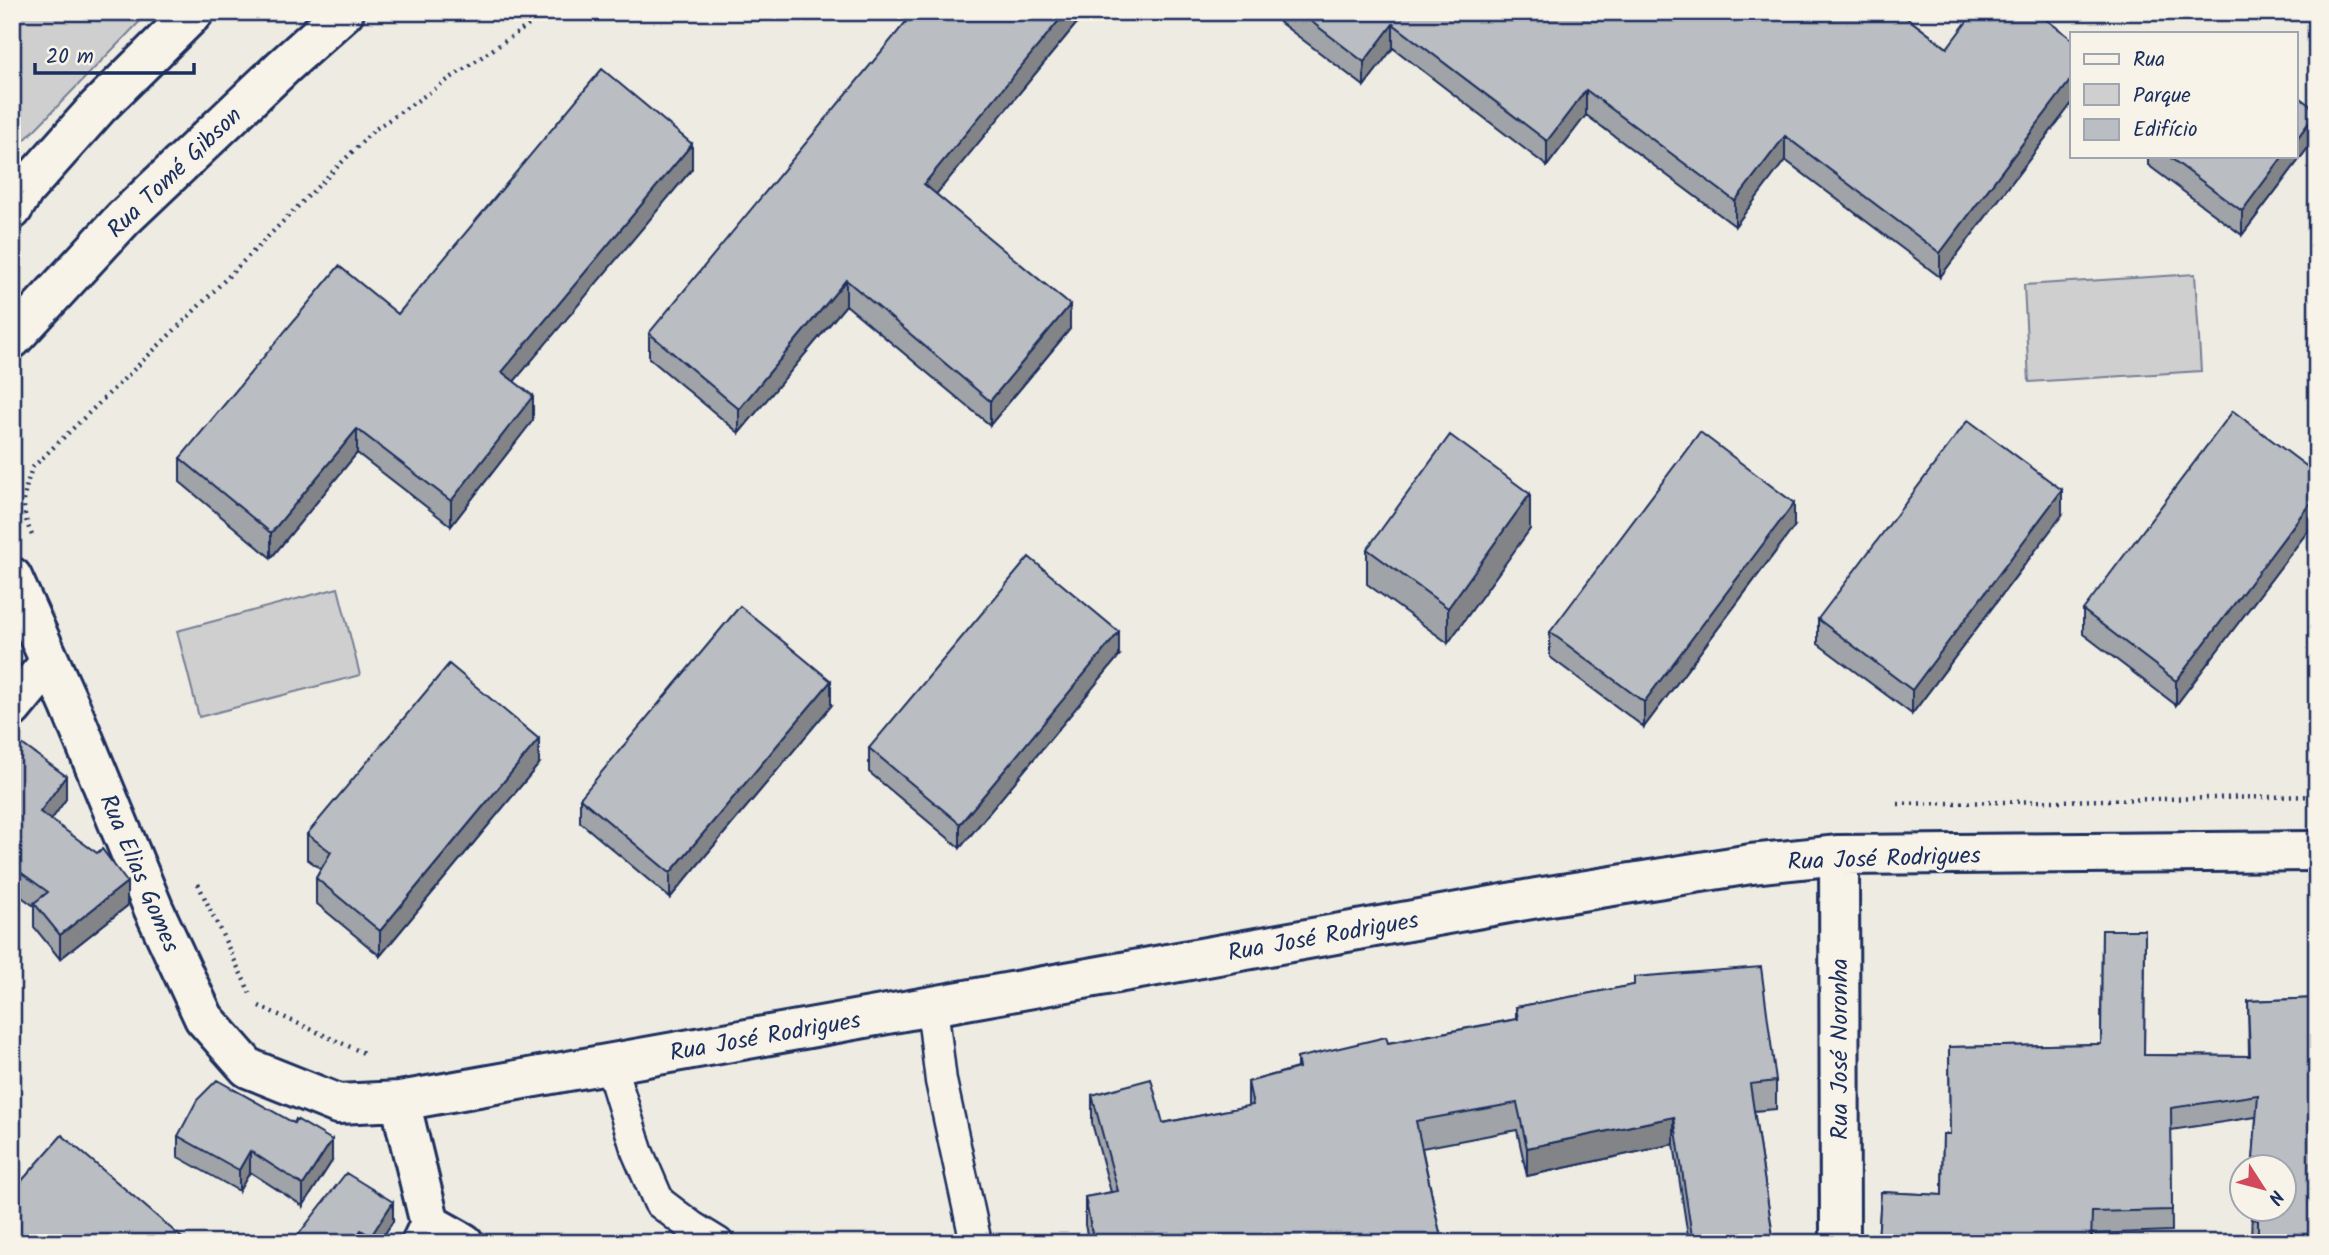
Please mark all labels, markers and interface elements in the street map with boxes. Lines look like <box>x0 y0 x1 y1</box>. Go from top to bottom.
scale bar <box>35 32 194 76</box>
legend <box>2070 32 2298 158</box>
text: 20 m <box>46 41 94 74</box>
text: Rua <box>2133 44 2165 77</box>
text: Parque <box>2133 80 2191 113</box>
street label: Rua Tomé Gibson <box>98 98 252 248</box>
text: Edifício <box>2133 114 2198 147</box>
street label: Rua Elias Gomes <box>88 788 190 959</box>
street label: Rua José Rodrigues <box>1787 837 1981 882</box>
street label: Rua José Rodrigues <box>1225 901 1422 973</box>
street label: Rua José Noronha <box>1821 958 1860 1140</box>
street label: Rua José Rodrigues <box>667 1001 864 1073</box>
north arrow <box>2228 1154 2298 1224</box>
text: N <box>2259 1183 2291 1210</box>

